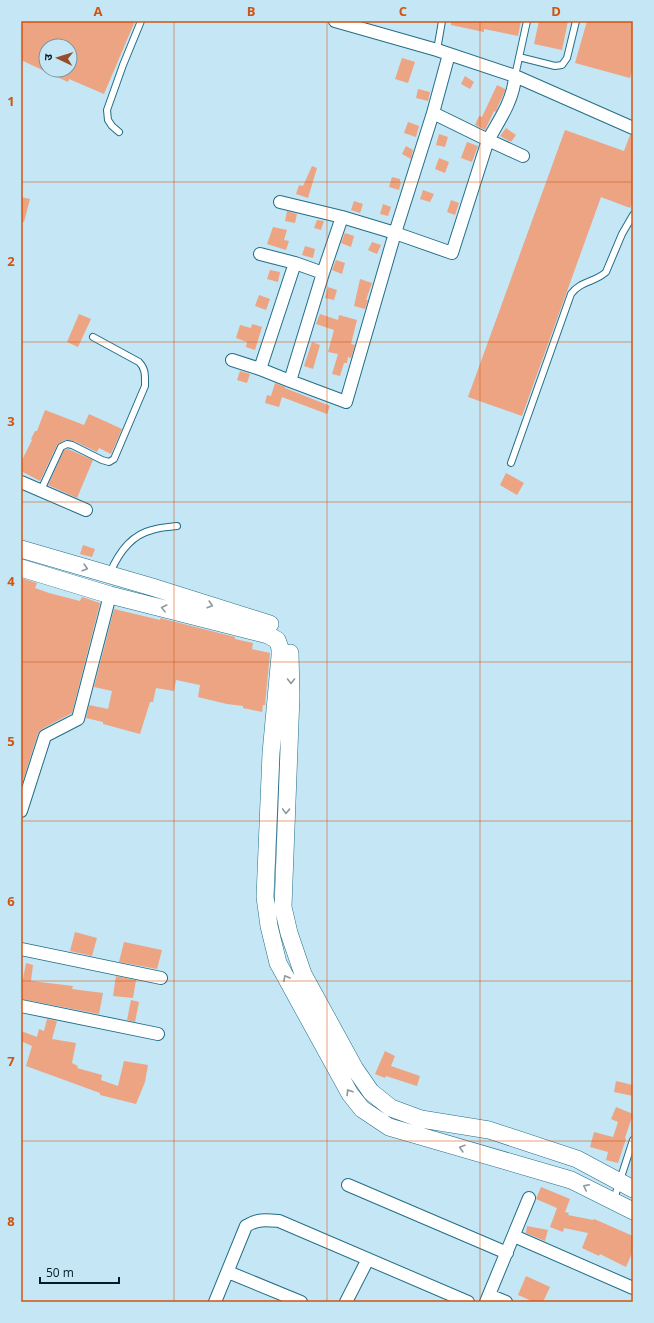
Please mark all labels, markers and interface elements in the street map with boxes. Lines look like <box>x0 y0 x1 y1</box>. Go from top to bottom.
text: A <box>94 2 103 20</box>
text: B <box>247 2 256 20</box>
text: C <box>399 2 407 20</box>
text: D <box>551 2 561 20</box>
north arrow <box>38 38 78 78</box>
text: उ <box>40 53 55 61</box>
text: 1 <box>7 92 15 110</box>
text: 2 <box>7 252 15 270</box>
text: 3 <box>7 412 15 430</box>
one-way arrow <box>82 563 89 572</box>
text: 4 <box>7 572 15 590</box>
one-way arrow <box>206 600 213 609</box>
one-way arrow <box>161 605 167 613</box>
one-way arrow <box>287 678 295 684</box>
text: 5 <box>7 732 15 750</box>
one-way arrow <box>282 808 291 814</box>
text: 6 <box>7 892 15 910</box>
one-way arrow <box>284 975 291 982</box>
text: 7 <box>7 1052 15 1070</box>
one-way arrow <box>346 1089 354 1096</box>
one-way arrow <box>459 1144 466 1153</box>
one-way arrow <box>582 1185 590 1192</box>
text: 8 <box>7 1212 15 1230</box>
scale bar <box>40 1259 119 1285</box>
text: 50 m <box>46 1264 74 1281</box>

